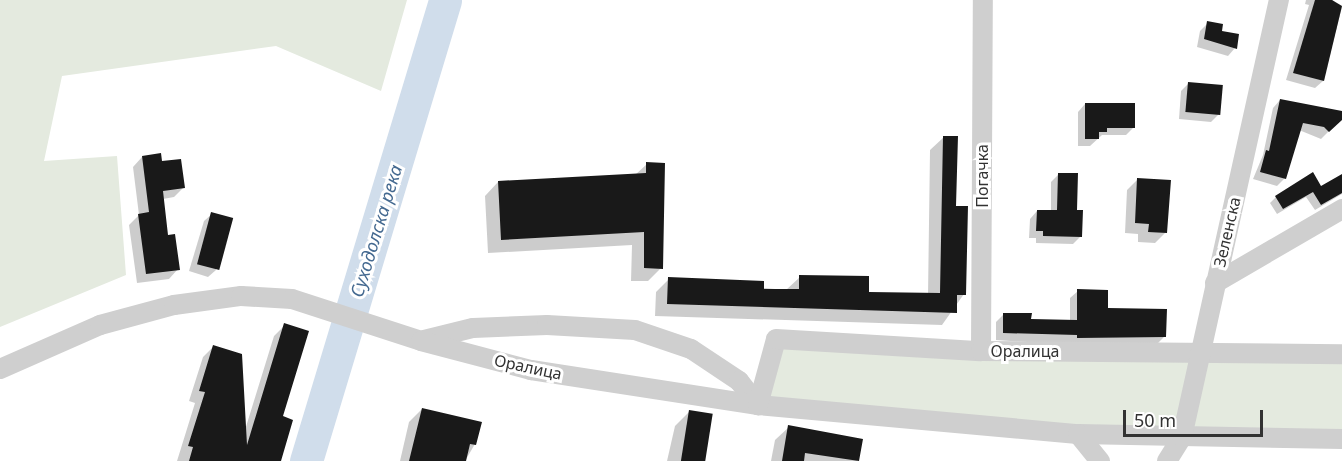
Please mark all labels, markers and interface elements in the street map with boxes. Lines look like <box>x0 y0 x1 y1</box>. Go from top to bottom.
street label: Погачка <box>972 144 992 208</box>
water label: Суходолска река <box>346 162 406 300</box>
street label: Зеленска <box>1210 195 1244 269</box>
street label: Оралица <box>991 341 1059 361</box>
street label: Оралица <box>492 350 564 384</box>
scale bar <box>1126 398 1266 436</box>
text: 50 m <box>1134 408 1176 432</box>

